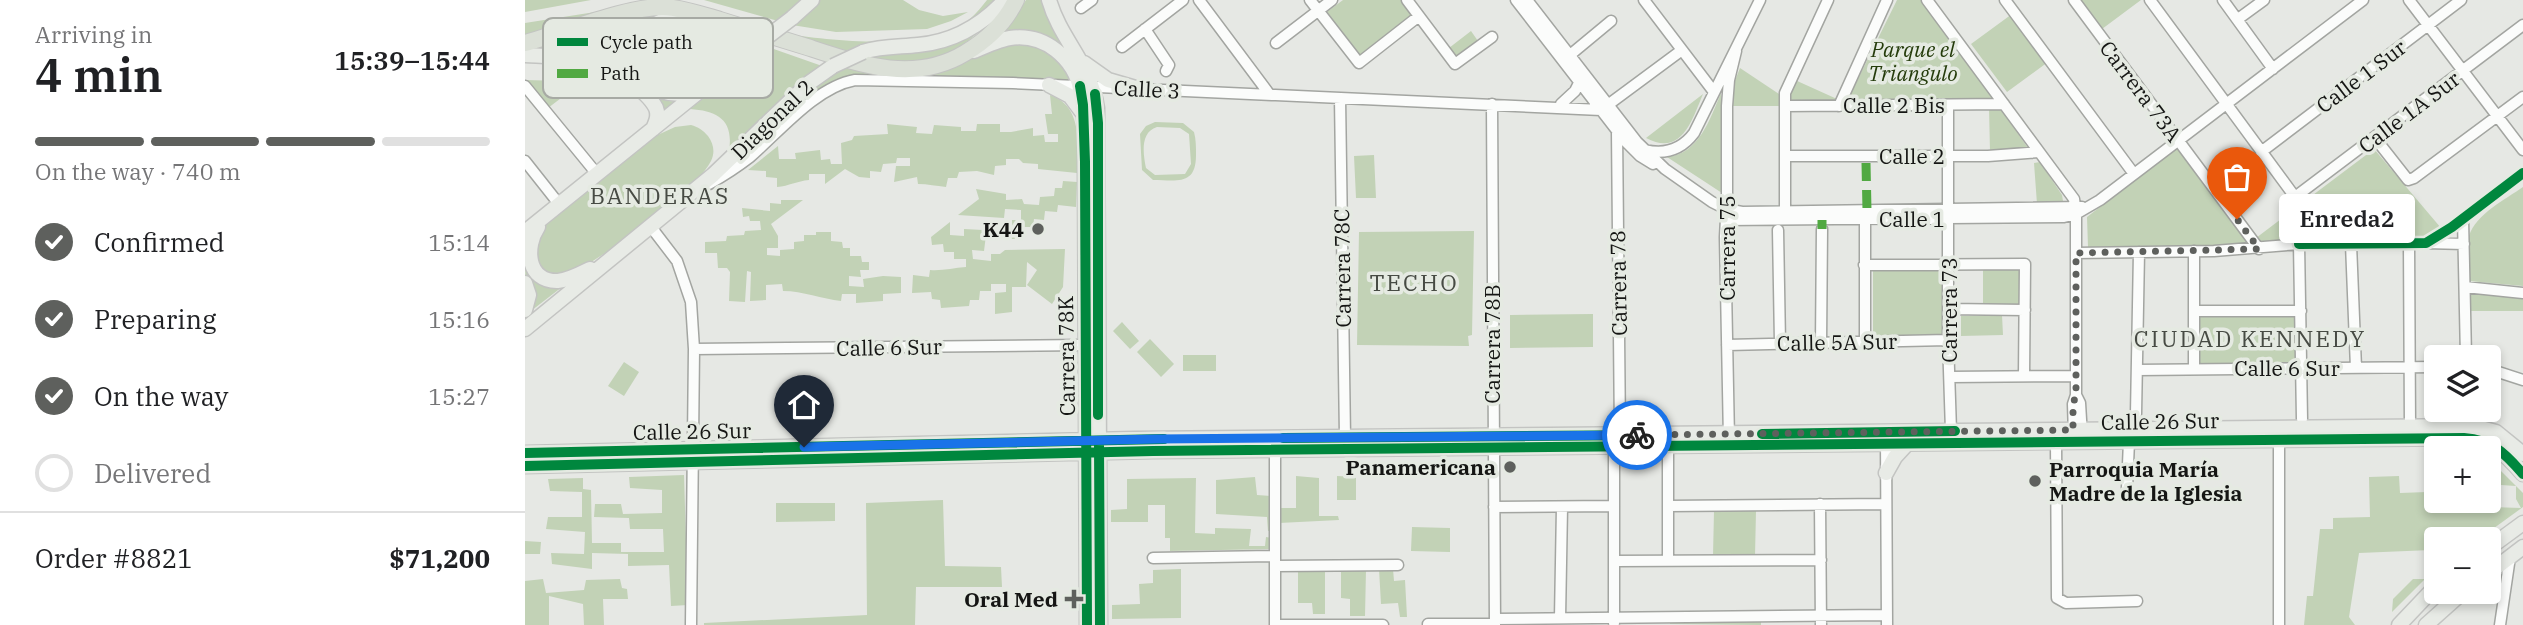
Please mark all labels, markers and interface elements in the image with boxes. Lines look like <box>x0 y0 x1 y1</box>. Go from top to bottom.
legend <box>543 18 773 98</box>
text: Arriving in <box>35 19 152 49</box>
text: Cycle path <box>600 30 693 54</box>
street label: Calle 1 Sur <box>2310 33 2412 119</box>
park label: Parque el Triangulo <box>1868 35 1958 87</box>
street label: Carrera 73A <box>2094 35 2189 148</box>
text: 15:39–15:44 <box>334 43 490 77</box>
text: 4 min <box>35 45 163 105</box>
text: Path <box>600 61 640 85</box>
street label: Calle 1A Sur <box>2353 64 2466 159</box>
street label: Diagonal 2 <box>725 73 819 165</box>
street label: Calle 3 <box>1113 73 1181 105</box>
street label: Calle 2 Bis <box>1843 91 1945 119</box>
street label: Calle 2 <box>1879 142 1945 170</box>
pin <box>2207 147 2267 219</box>
text: On the way · 740 m <box>35 156 241 186</box>
icon: bag <box>2218 158 2256 196</box>
district label: BANDERAS <box>590 180 730 210</box>
callout: Enreda2 <box>2279 194 2415 244</box>
street label: Carrera 75 <box>1713 195 1741 301</box>
text: Enreda2 <box>2300 203 2395 233</box>
street label: Calle 1 <box>1879 205 1945 233</box>
street label: Carrera 78C <box>1327 208 1357 328</box>
place label: K44 <box>983 215 1024 243</box>
marker: K44 <box>1030 221 1046 237</box>
icon: check <box>35 223 73 261</box>
text: Confirmed <box>94 225 225 259</box>
text: 15:14 <box>428 227 490 257</box>
street label: Carrera 78 <box>1603 230 1633 336</box>
street label: Carrera 73 <box>1935 257 1963 363</box>
district label: TECHO <box>1369 267 1459 297</box>
street label: Carrera 78B <box>1478 284 1506 404</box>
street label: Carrera 78K <box>1051 295 1081 416</box>
icon: check <box>35 300 73 338</box>
text: Preparing <box>94 302 216 336</box>
text: 15:16 <box>428 304 490 334</box>
district label: CIUDAD KENNEDY <box>2134 323 2366 353</box>
street label: Calle 5A Sur <box>1777 327 1898 357</box>
street label: Calle 6 Sur <box>836 332 943 362</box>
map controls <box>2424 345 2501 604</box>
button: layers <box>2424 345 2501 422</box>
street label: Calle 6 Sur <box>2234 354 2341 382</box>
pin <box>774 375 834 447</box>
icon: check <box>35 377 73 415</box>
text: On the way <box>94 379 228 413</box>
text: 15:27 <box>428 381 490 411</box>
icon: home <box>785 386 823 424</box>
courier <box>1602 400 1672 470</box>
street label: Calle 26 Sur <box>2101 406 2220 436</box>
street label: Calle 26 Sur <box>633 416 752 446</box>
icon: bike <box>1618 416 1656 454</box>
button: + <box>2424 436 2501 513</box>
place label: Panamericana <box>1345 453 1496 481</box>
place label: Parroquia María Madre de la Iglesia <box>2049 455 2243 507</box>
text: Delivered <box>94 456 211 490</box>
marker: Panamericana <box>1502 459 1518 475</box>
marker: Parroquia María Madre de la Iglesia <box>2027 473 2043 489</box>
button: − <box>2424 527 2501 604</box>
text: Order #8821 <box>35 541 193 575</box>
text: $71,200 <box>389 541 490 575</box>
place label: Oral Med <box>964 585 1058 613</box>
marker: Oral Med <box>1064 589 1084 609</box>

